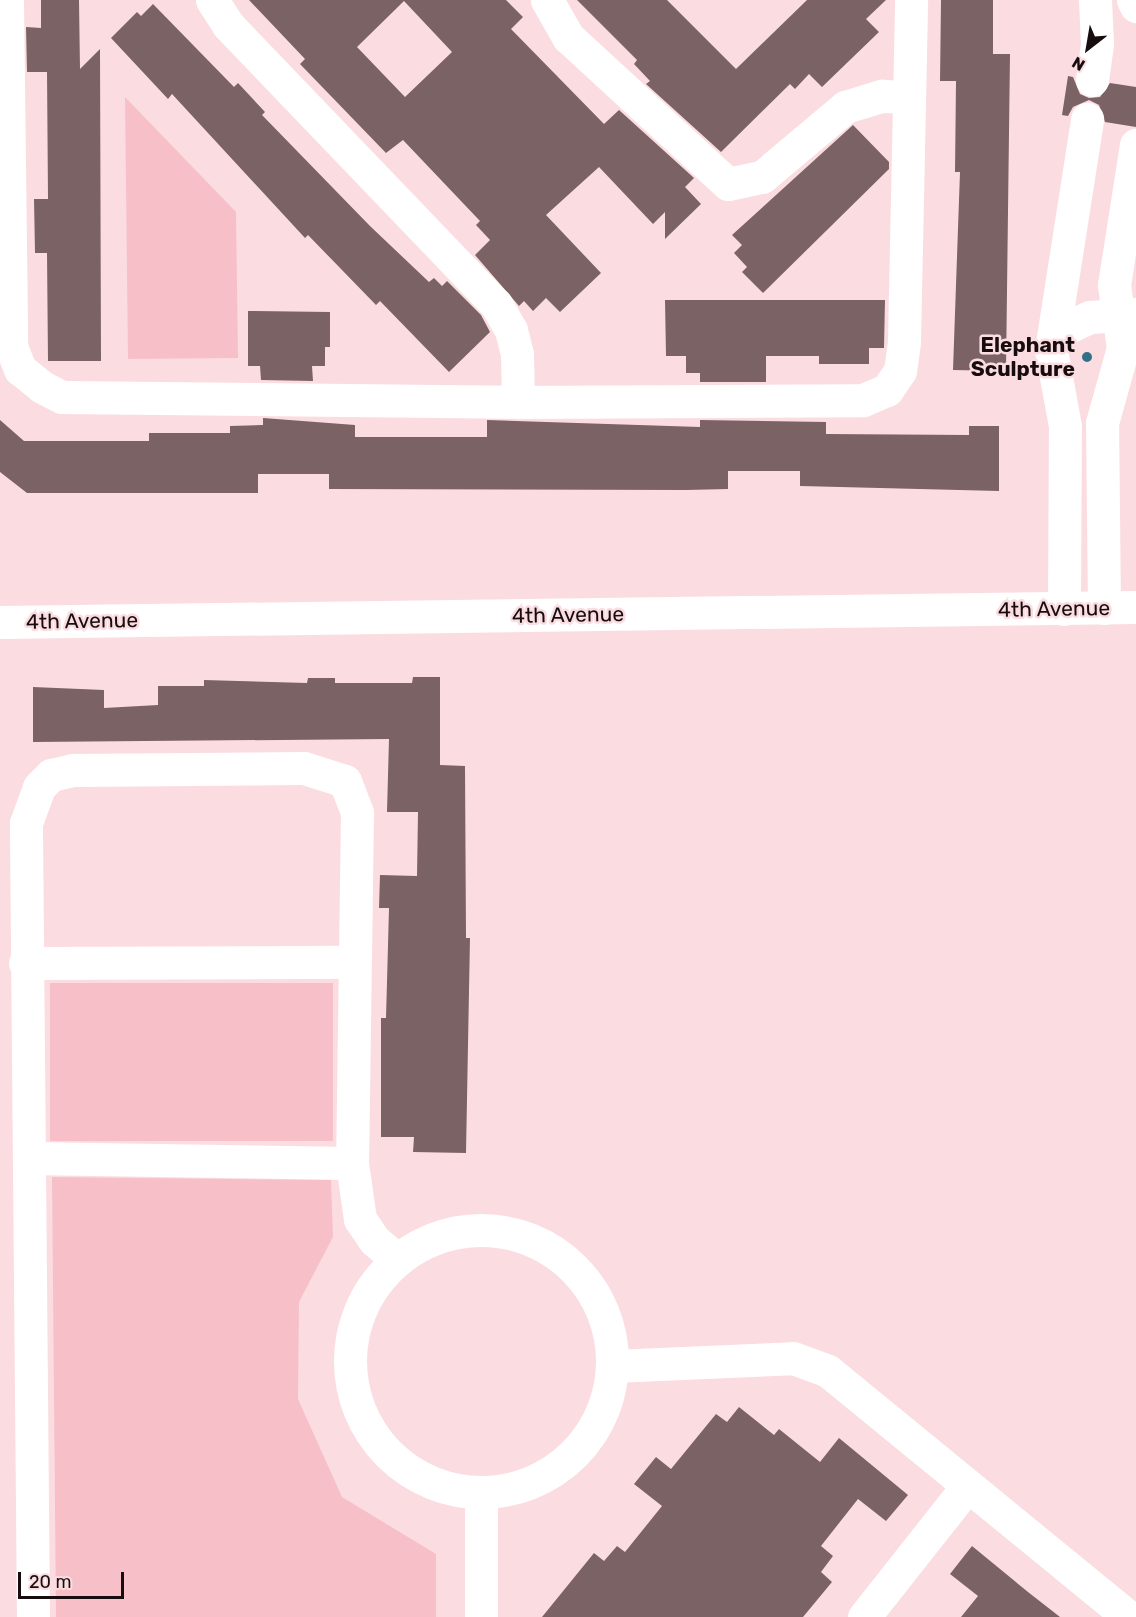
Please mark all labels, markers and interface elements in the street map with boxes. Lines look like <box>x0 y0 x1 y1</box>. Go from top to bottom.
north arrow <box>1058 18 1118 78</box>
text: N <box>1069 53 1088 75</box>
place label: Elephant Sculpture <box>971 332 1075 382</box>
marker: Elephant Sculpture <box>1080 350 1094 364</box>
street label: 4th Avenue <box>997 595 1111 623</box>
street label: 4th Avenue <box>511 601 625 629</box>
street label: 4th Avenue <box>25 607 139 635</box>
scale bar <box>21 1560 128 1598</box>
text: 20 m <box>29 1571 71 1593</box>

